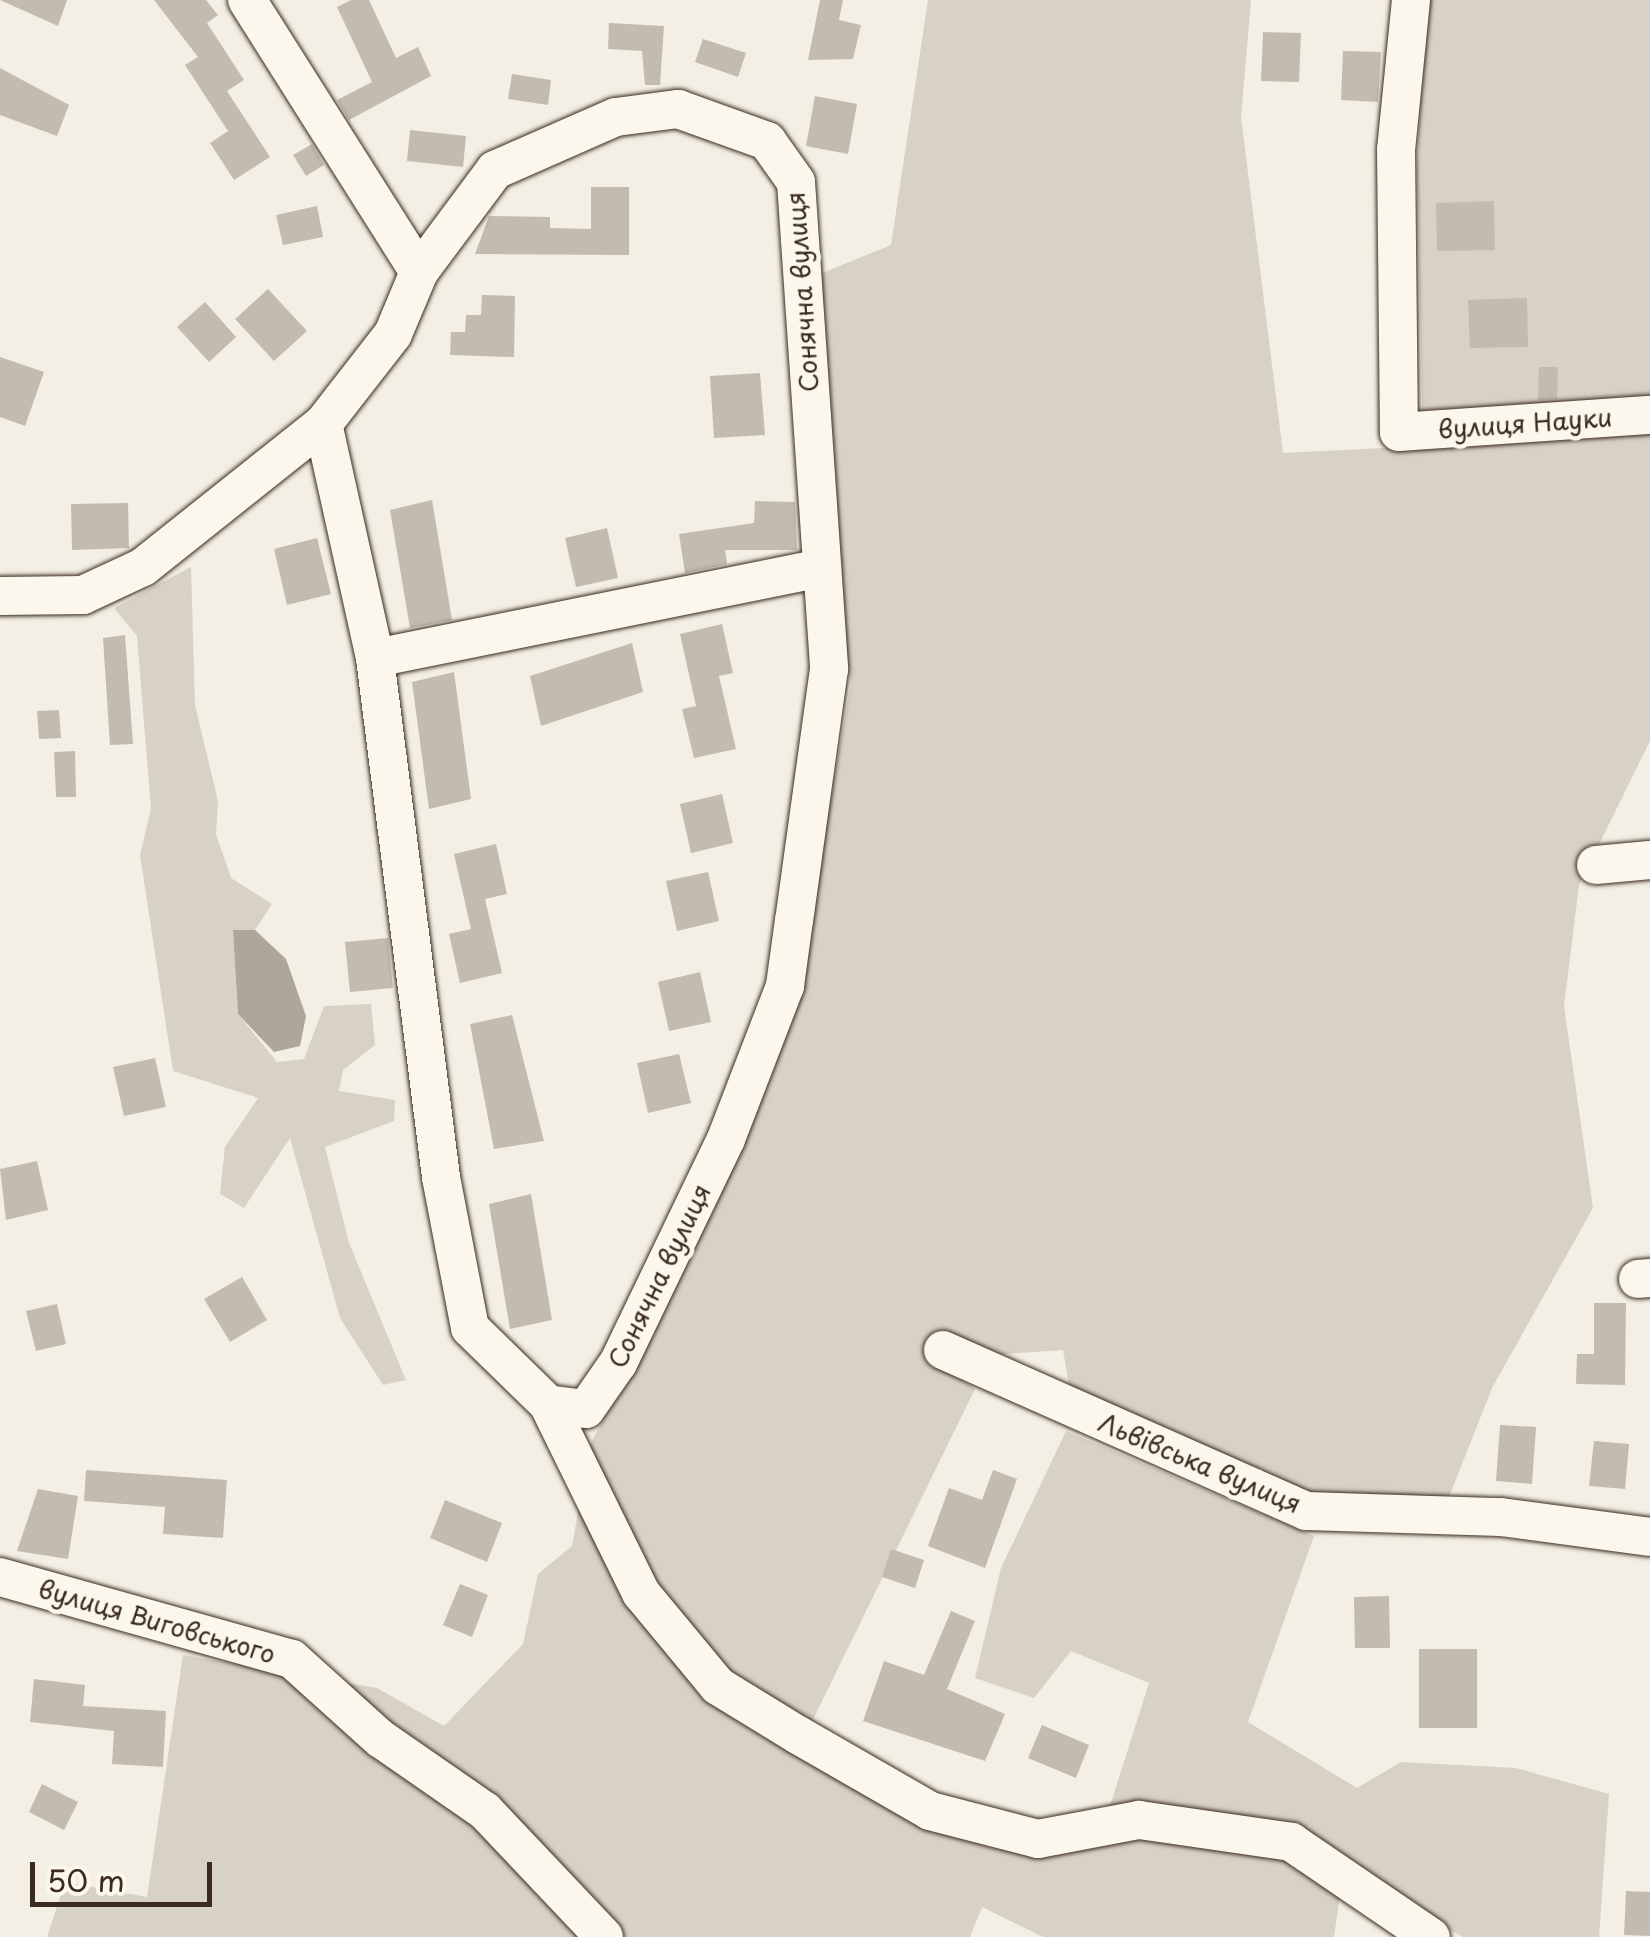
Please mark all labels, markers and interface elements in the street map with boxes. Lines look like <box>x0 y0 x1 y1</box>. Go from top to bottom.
street label: Сонячна вулиця <box>780 190 824 394</box>
street label: вулиця Науки <box>1437 402 1613 444</box>
street label: Сонячна вулиця <box>601 1178 717 1374</box>
street label: Львівська вулиця <box>1094 1407 1306 1519</box>
street label: вулиця Виговського <box>35 1573 279 1669</box>
scale bar <box>35 1842 218 1904</box>
text: 50 m <box>47 1857 125 1902</box>

